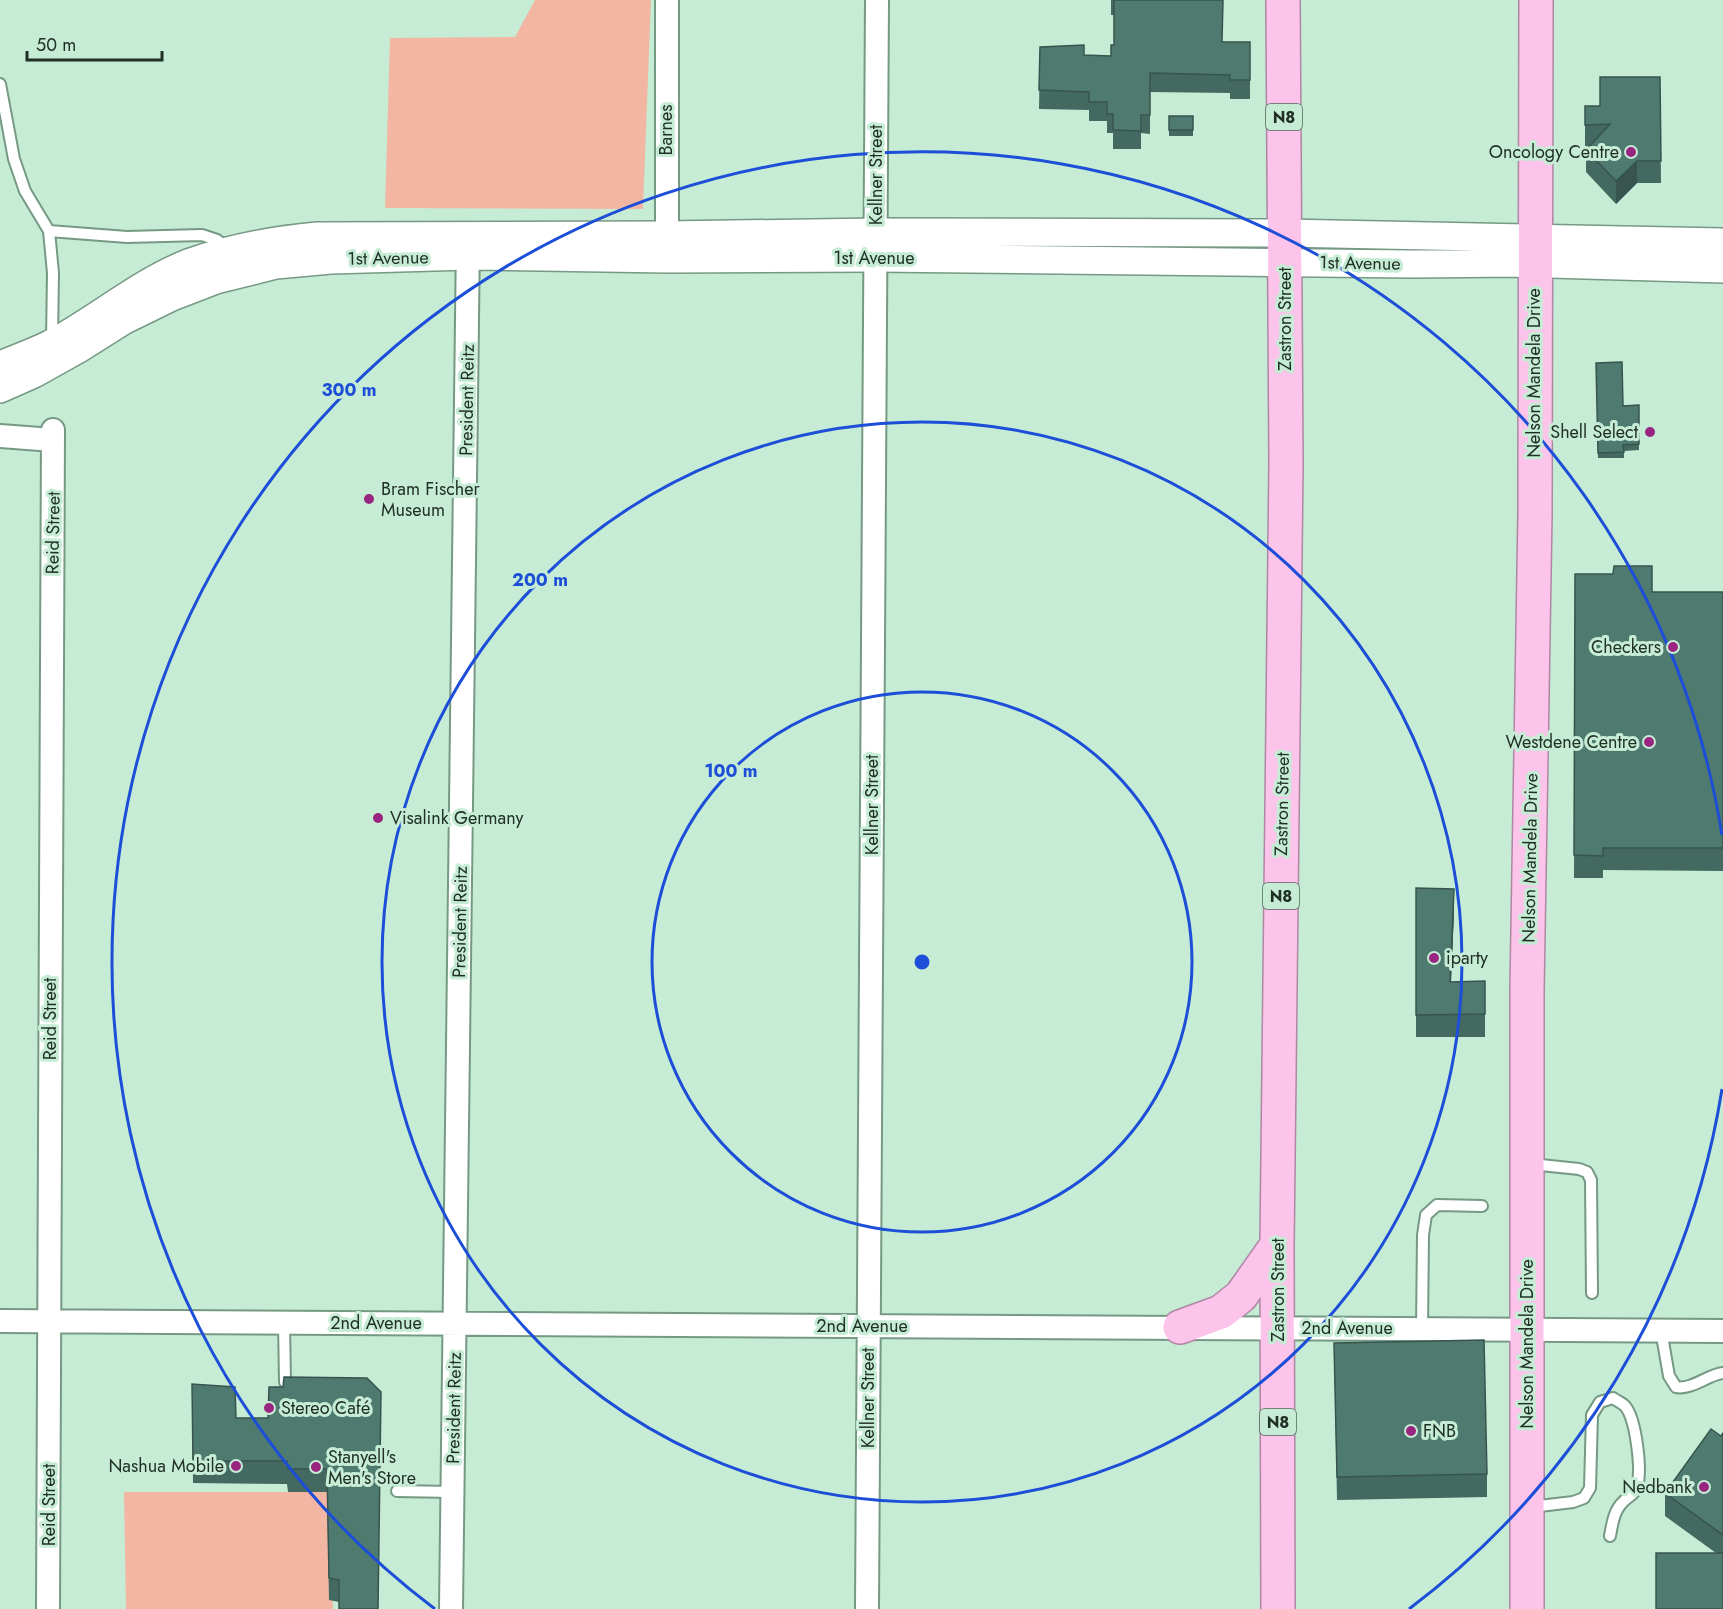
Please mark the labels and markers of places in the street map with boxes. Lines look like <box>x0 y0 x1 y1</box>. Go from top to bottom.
place label: Oncology Centre <box>1489 139 1619 165</box>
marker: Oncology Centre <box>1624 145 1638 159</box>
place label: Shell Select <box>1550 419 1639 445</box>
marker: Shell Select <box>1643 425 1657 439</box>
place label: Bram Fischer Museum <box>381 476 481 523</box>
marker: Bram Fischer Museum <box>362 492 376 506</box>
place label: Checkers <box>1591 634 1661 660</box>
marker: Checkers <box>1666 640 1680 654</box>
place label: Westdene Centre <box>1506 729 1637 755</box>
marker: Westdene Centre <box>1642 735 1656 749</box>
place label: Visalink Germany <box>390 805 524 831</box>
marker: Visalink Germany <box>371 811 385 825</box>
place label: iparty <box>1446 945 1488 971</box>
marker: iparty <box>1427 951 1441 965</box>
centre of rings <box>912 952 932 972</box>
place label: Stereo Café <box>281 1395 370 1421</box>
marker: Stereo Café <box>262 1401 276 1415</box>
place label: FNB <box>1423 1418 1456 1444</box>
marker: FNB <box>1404 1424 1418 1438</box>
place label: Stanyell's Men's Store <box>328 1444 416 1491</box>
place label: Nashua Mobile <box>108 1453 224 1479</box>
marker: Nashua Mobile <box>229 1459 243 1473</box>
marker: Stanyell's Men's Store <box>309 1460 323 1474</box>
place label: Nedbank <box>1622 1474 1692 1500</box>
marker: Nedbank <box>1697 1480 1711 1494</box>

